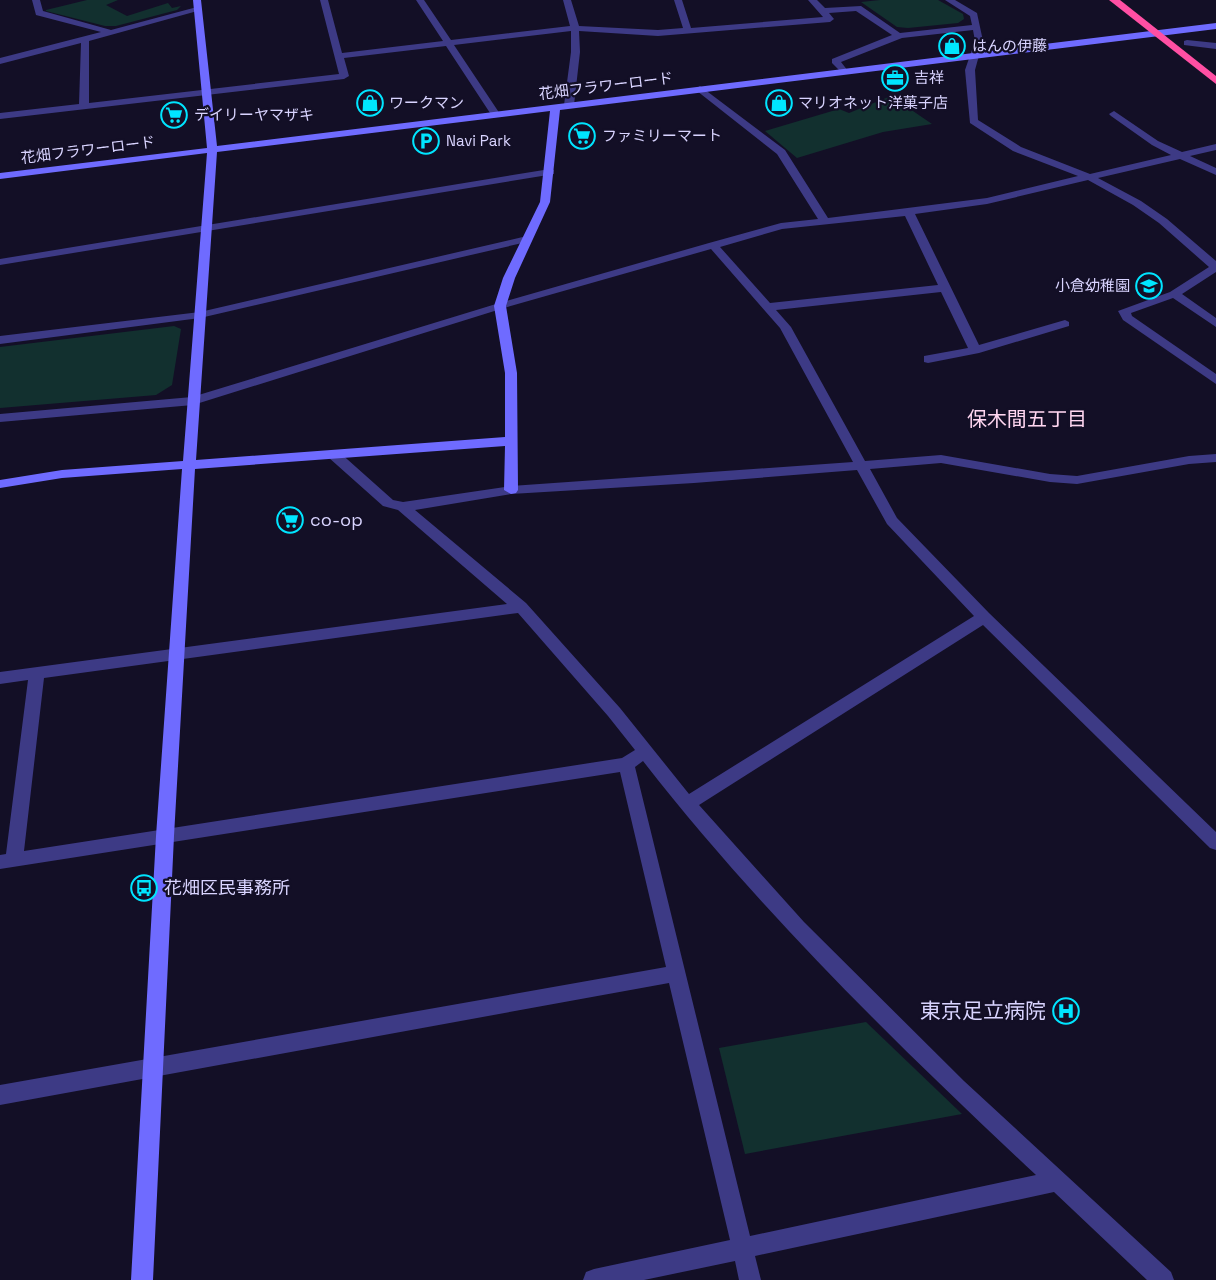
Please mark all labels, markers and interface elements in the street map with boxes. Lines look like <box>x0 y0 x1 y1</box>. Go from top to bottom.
shop icon: はんの伊藤 <box>937 31 967 61</box>
place label: はんの伊藤 <box>972 36 1047 55</box>
office icon: 吉祥 <box>880 63 910 93</box>
street label: 花畑フラワーロード <box>538 68 674 103</box>
place label: 吉祥 <box>914 68 944 87</box>
shop icon: ワークマン <box>355 88 385 118</box>
shop icon: マリオネット洋菓子店 <box>764 88 794 118</box>
place label: ワークマン <box>389 93 464 112</box>
place label: マリオネット洋菓子店 <box>798 93 948 112</box>
supermarket icon: デイリーヤマザキ <box>159 100 189 130</box>
place label: デイリーヤマザキ <box>194 105 314 124</box>
supermarket icon: ファミリーマート <box>567 121 597 151</box>
parking icon: Navi Park <box>411 126 441 156</box>
place label: ファミリーマート <box>602 126 722 145</box>
place label: Navi Park <box>446 131 511 150</box>
street label: 花畑フラワーロード <box>20 132 156 167</box>
school or university icon: 小倉幼稚園 <box>1134 271 1164 301</box>
place label: 小倉幼稚園 <box>1055 276 1130 295</box>
district label: 保木間五丁目 <box>967 406 1087 432</box>
supermarket icon: co-op <box>275 505 305 535</box>
place label: co-op <box>310 508 363 531</box>
bus stop icon: 花畑区民事務所 <box>129 873 159 903</box>
place label: 花畑区民事務所 <box>164 876 290 899</box>
hospital icon: 東京足立病院 <box>1051 996 1081 1026</box>
place label: 東京足立病院 <box>920 997 1046 1024</box>

